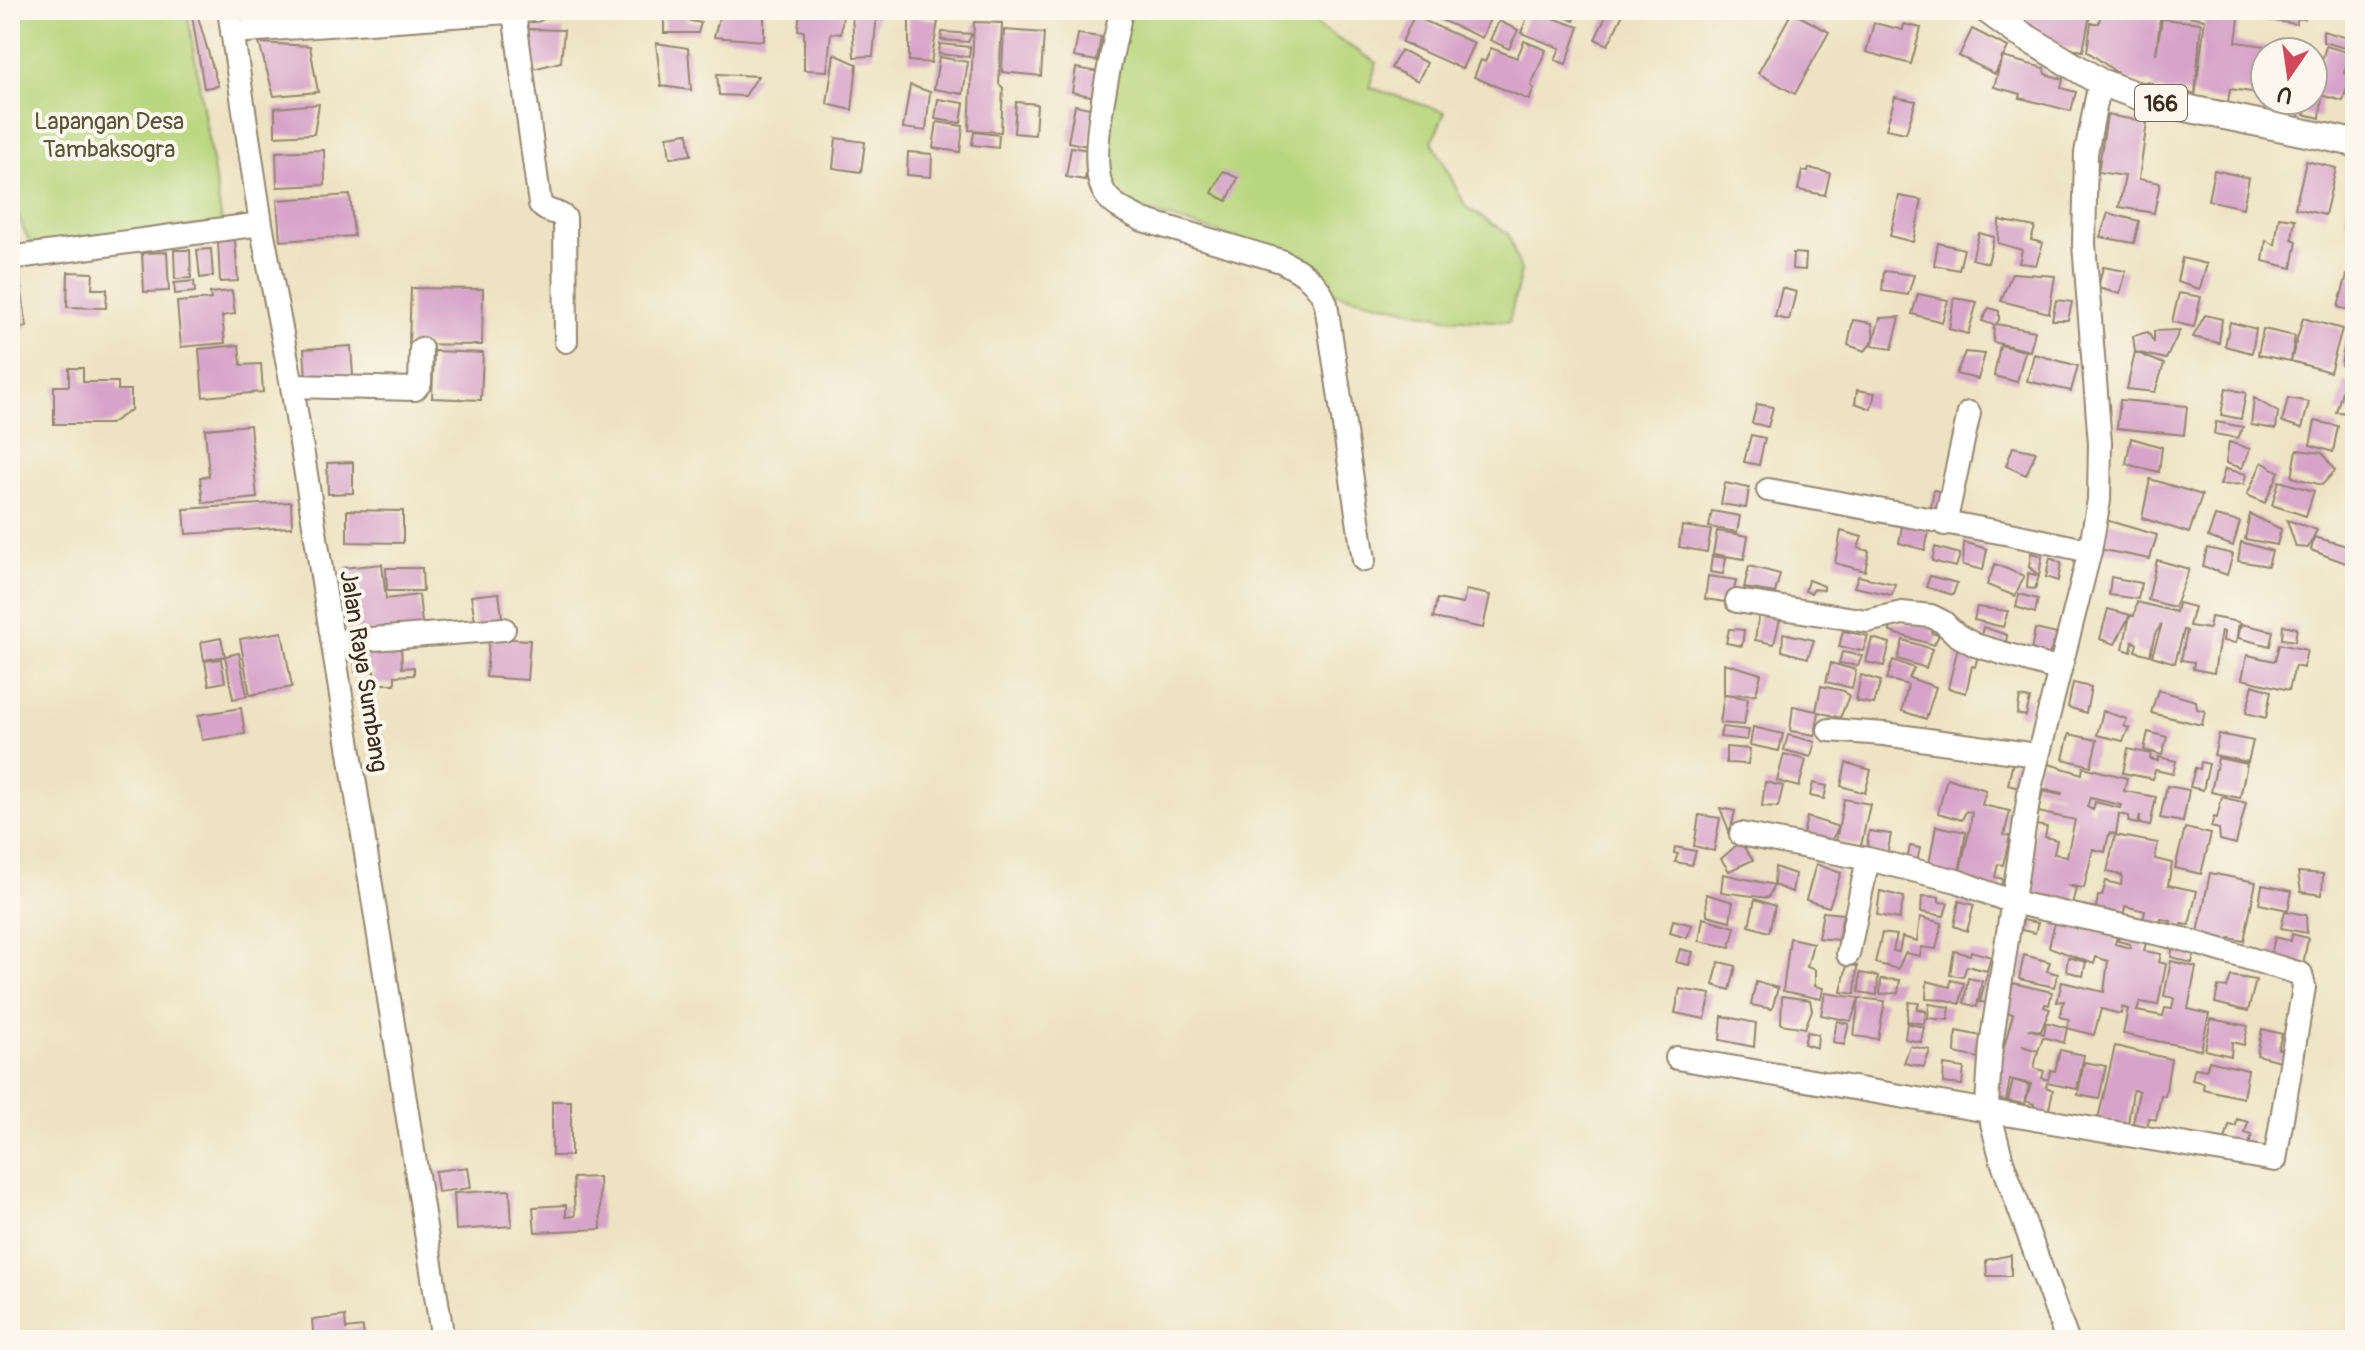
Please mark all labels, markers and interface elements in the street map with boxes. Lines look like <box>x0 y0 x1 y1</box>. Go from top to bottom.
north arrow <box>2249 36 2329 116</box>
text: U <box>2274 79 2295 110</box>
road number: 166 <box>2135 85 2187 121</box>
park label: Lapangan Desa Tambaksogra <box>34 107 184 164</box>
street label: Jalan Raya Sumbang <box>333 568 394 774</box>

